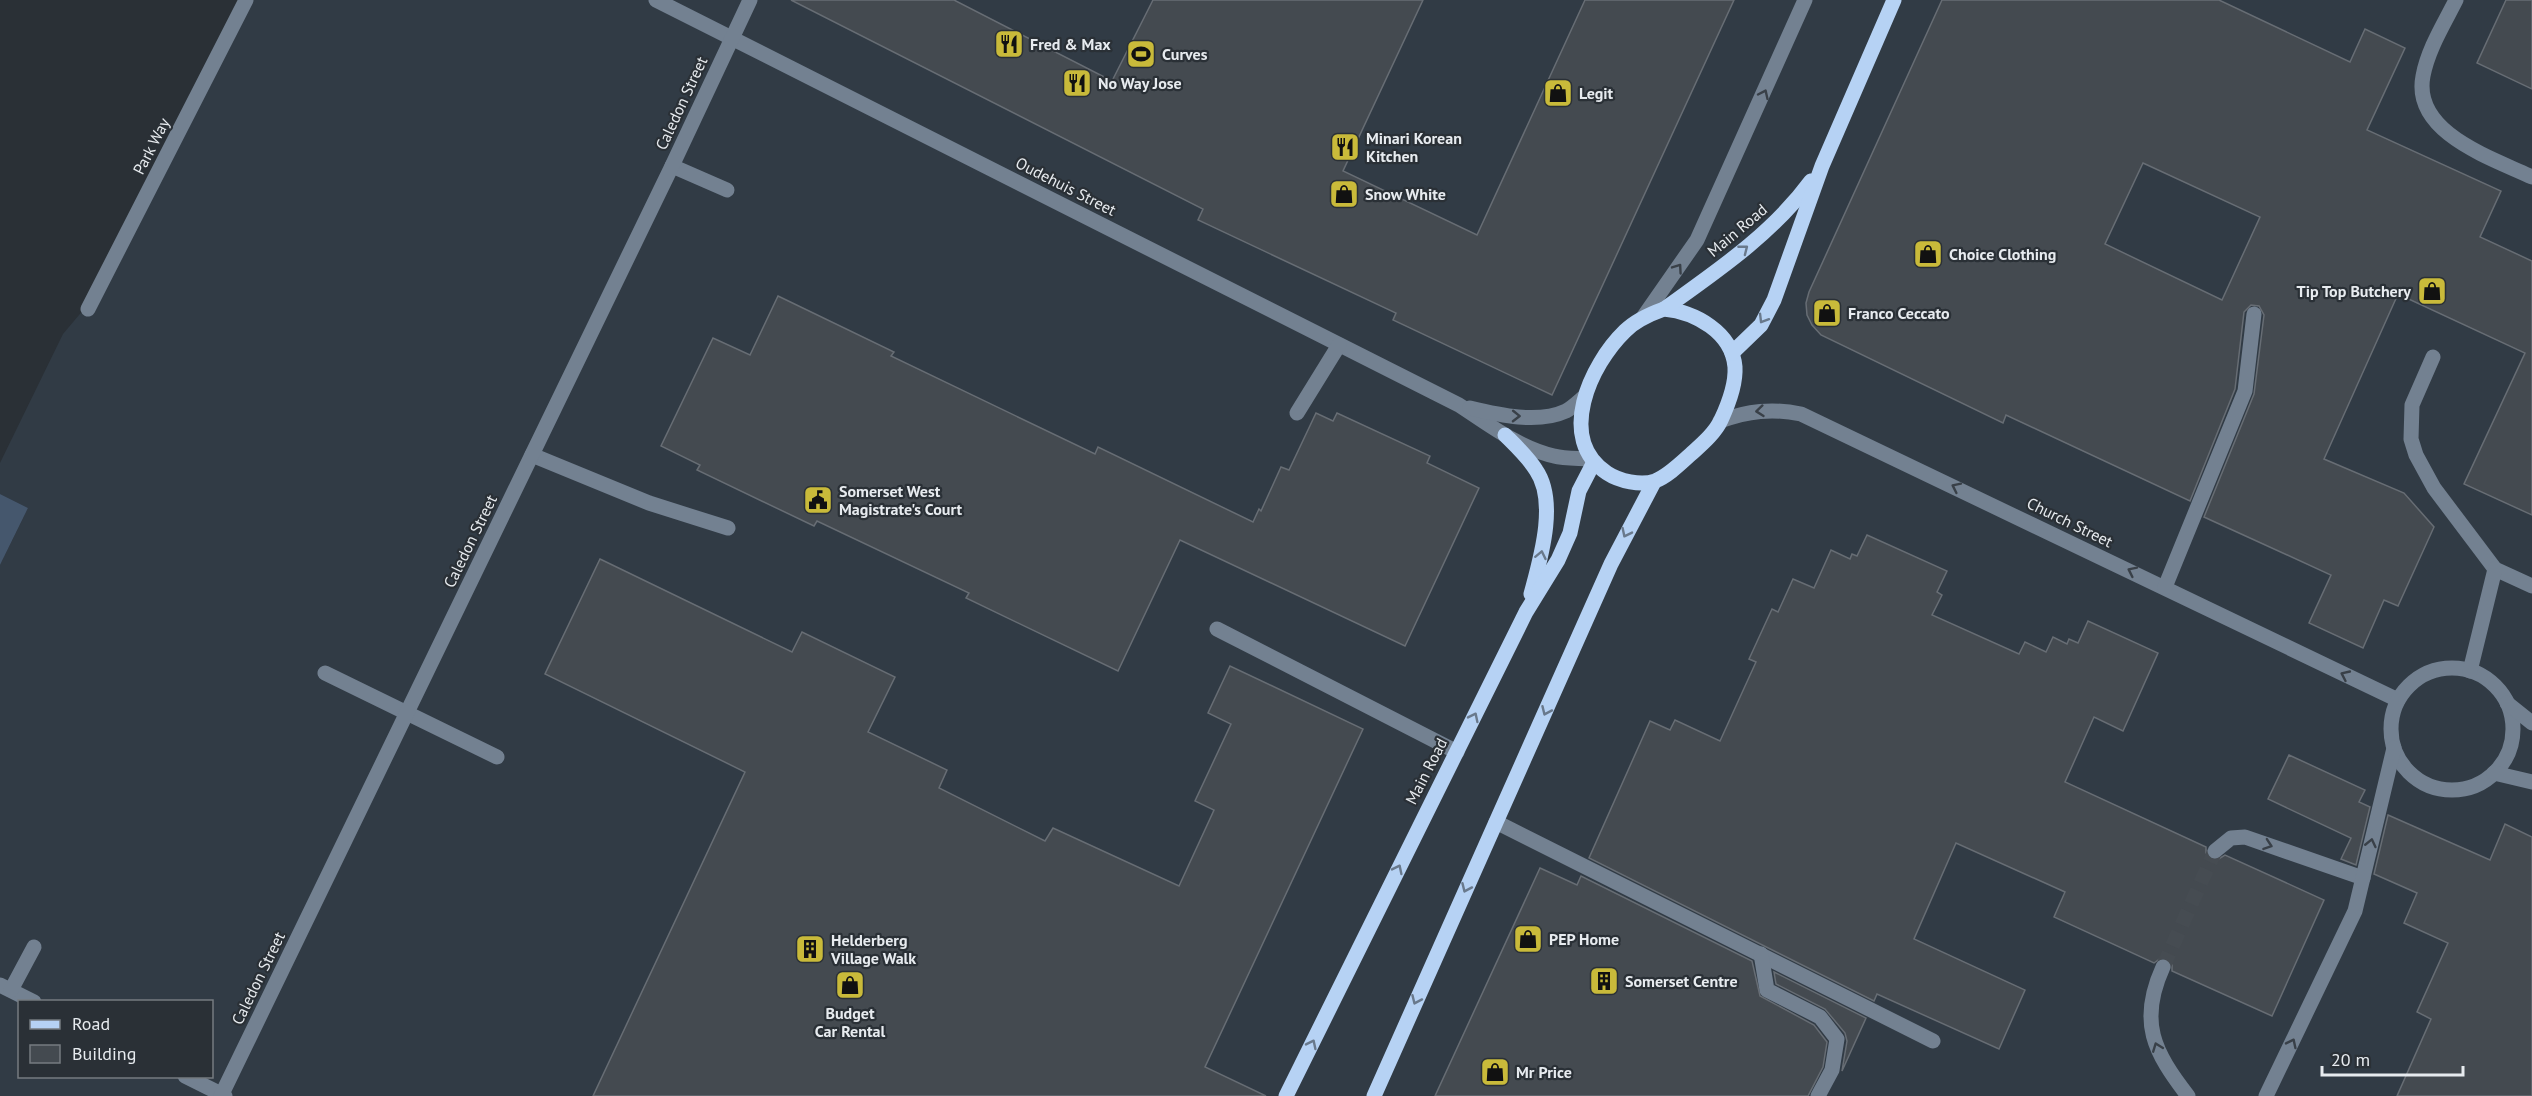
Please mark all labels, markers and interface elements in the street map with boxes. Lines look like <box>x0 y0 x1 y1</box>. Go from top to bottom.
restaurant icon: Fred & Max <box>993 28 1025 60</box>
place label: Fred & Max <box>1030 34 1111 54</box>
sports icon: Curves <box>1125 38 1157 70</box>
place label: Curves <box>1162 44 1208 64</box>
street label: Caledon Street <box>651 53 712 153</box>
restaurant icon: No Way Jose <box>1061 67 1093 99</box>
place label: No Way Jose <box>1098 73 1182 93</box>
shop icon: Legit <box>1542 77 1574 109</box>
place label: Legit <box>1579 83 1614 103</box>
one-way arrow <box>1756 89 1768 100</box>
street label: Park Way <box>128 114 174 178</box>
place label: Minari Korean Kitchen <box>1366 128 1462 166</box>
restaurant icon: Minari Korean Kitchen <box>1329 131 1361 163</box>
street label: Oudehuis Street <box>1013 152 1120 220</box>
shop icon: Snow White <box>1328 178 1360 210</box>
place label: Snow White <box>1365 184 1446 204</box>
street label: Main Road <box>1703 199 1771 261</box>
shop icon: Choice Clothing <box>1912 238 1944 270</box>
place label: Choice Clothing <box>1949 244 2056 264</box>
one-way arrow <box>1738 245 1749 256</box>
one-way arrow <box>1671 264 1682 275</box>
shop icon: Tip Top Butchery <box>2416 275 2448 307</box>
place label: Tip Top Butchery <box>2297 281 2411 301</box>
shop icon: Franco Ceccato <box>1811 297 1843 329</box>
place label: Franco Ceccato <box>1848 303 1950 323</box>
one-way arrow <box>1759 313 1771 323</box>
one-way arrow <box>1756 404 1765 417</box>
one-way arrow <box>1511 410 1520 422</box>
place label: Somerset West Magistrate's Court <box>839 481 962 519</box>
one-way arrow <box>1951 483 1962 495</box>
public building icon: Somerset West Magistrate's Court <box>802 484 834 516</box>
street label: Caledon Street <box>439 491 501 591</box>
street label: Church Street <box>2024 493 2117 552</box>
one-way arrow <box>1621 526 1633 537</box>
one-way arrow <box>1533 550 1546 560</box>
one-way arrow <box>2127 567 2138 579</box>
one-way arrow <box>2340 671 2351 683</box>
one-way arrow <box>1541 704 1553 715</box>
one-way arrow <box>1466 712 1478 723</box>
street label: Main Road <box>1401 734 1451 808</box>
one-way arrow <box>2262 838 2273 851</box>
one-way arrow <box>2363 839 2376 849</box>
one-way arrow <box>1391 864 1402 875</box>
one-way arrow <box>1461 882 1473 893</box>
shop icon: PEP Home <box>1512 923 1544 955</box>
street label: Caledon Street <box>227 928 289 1028</box>
place label: PEP Home <box>1549 929 1619 949</box>
place label: Helderberg Village Walk <box>830 930 916 968</box>
building icon: Helderberg Village Walk <box>794 933 826 965</box>
building icon: Somerset Centre <box>1588 965 1620 997</box>
shop icon: Budget Car Rental <box>834 969 866 1001</box>
place label: Somerset Centre <box>1625 971 1738 991</box>
one-way arrow <box>1411 994 1423 1005</box>
legend <box>18 1000 213 1078</box>
place label: Budget Car Rental <box>815 1003 885 1041</box>
text: Road <box>72 1012 110 1035</box>
one-way arrow <box>1304 1039 1316 1050</box>
one-way arrow <box>2284 1039 2296 1050</box>
scale bar <box>2322 1039 2463 1077</box>
text: Building <box>72 1042 136 1065</box>
one-way arrow <box>2152 1043 2164 1054</box>
text: 20 m <box>2331 1048 2370 1071</box>
shop icon: Mr Price <box>1479 1056 1511 1088</box>
place label: Mr Price <box>1516 1062 1572 1082</box>

